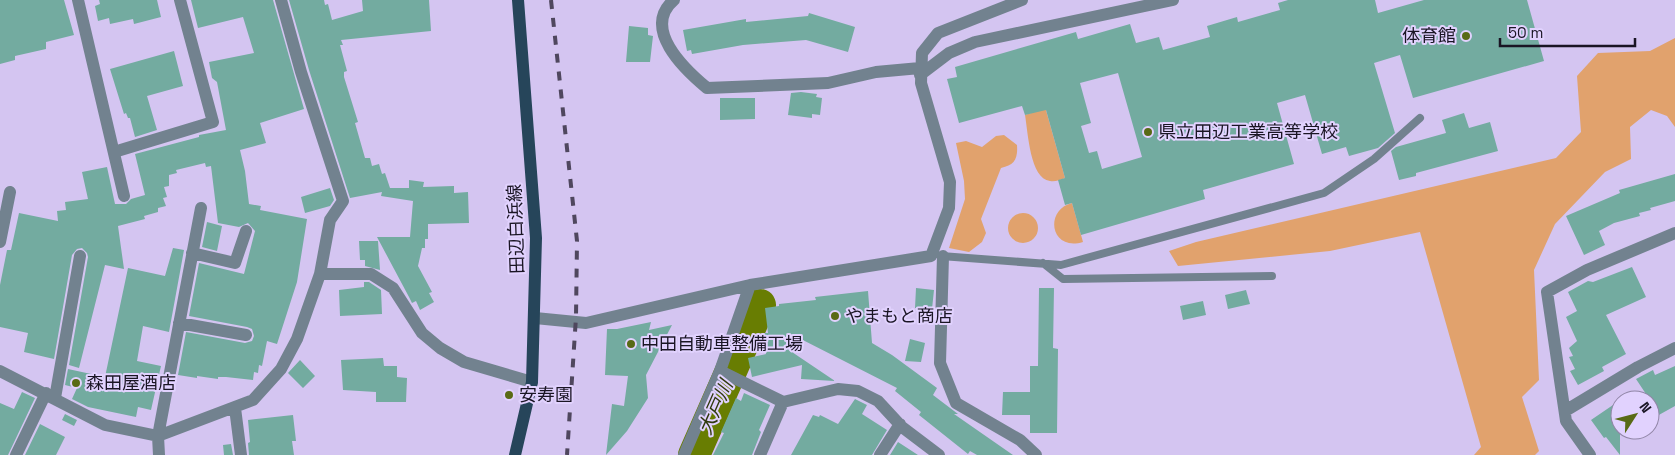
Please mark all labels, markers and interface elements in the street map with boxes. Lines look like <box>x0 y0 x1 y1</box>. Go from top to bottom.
scale bar <box>1500 15 1635 47</box>
text: 50 m <box>1508 23 1543 42</box>
place label: 体育館 <box>1402 24 1456 47</box>
marker: 体育館 <box>1460 30 1472 42</box>
place label: 県立田辺工業高等学校 <box>1158 120 1338 143</box>
marker: 県立田辺工業高等学校 <box>1142 126 1154 138</box>
street label: 田辺白浜線 <box>502 184 529 274</box>
place label: やまもと商店 <box>845 304 953 327</box>
marker: やまもと商店 <box>829 310 841 322</box>
place label: 中田自動車整備工場 <box>641 332 803 355</box>
marker: 中田自動車整備工場 <box>625 338 637 350</box>
place label: 森田屋酒店 <box>86 371 176 394</box>
water label: 大戸川 <box>692 374 739 438</box>
marker: 森田屋酒店 <box>70 377 82 389</box>
place label: 安寿園 <box>519 383 573 406</box>
marker: 安寿園 <box>503 389 515 401</box>
north arrow <box>1610 390 1660 440</box>
text: N <box>1635 398 1656 416</box>

